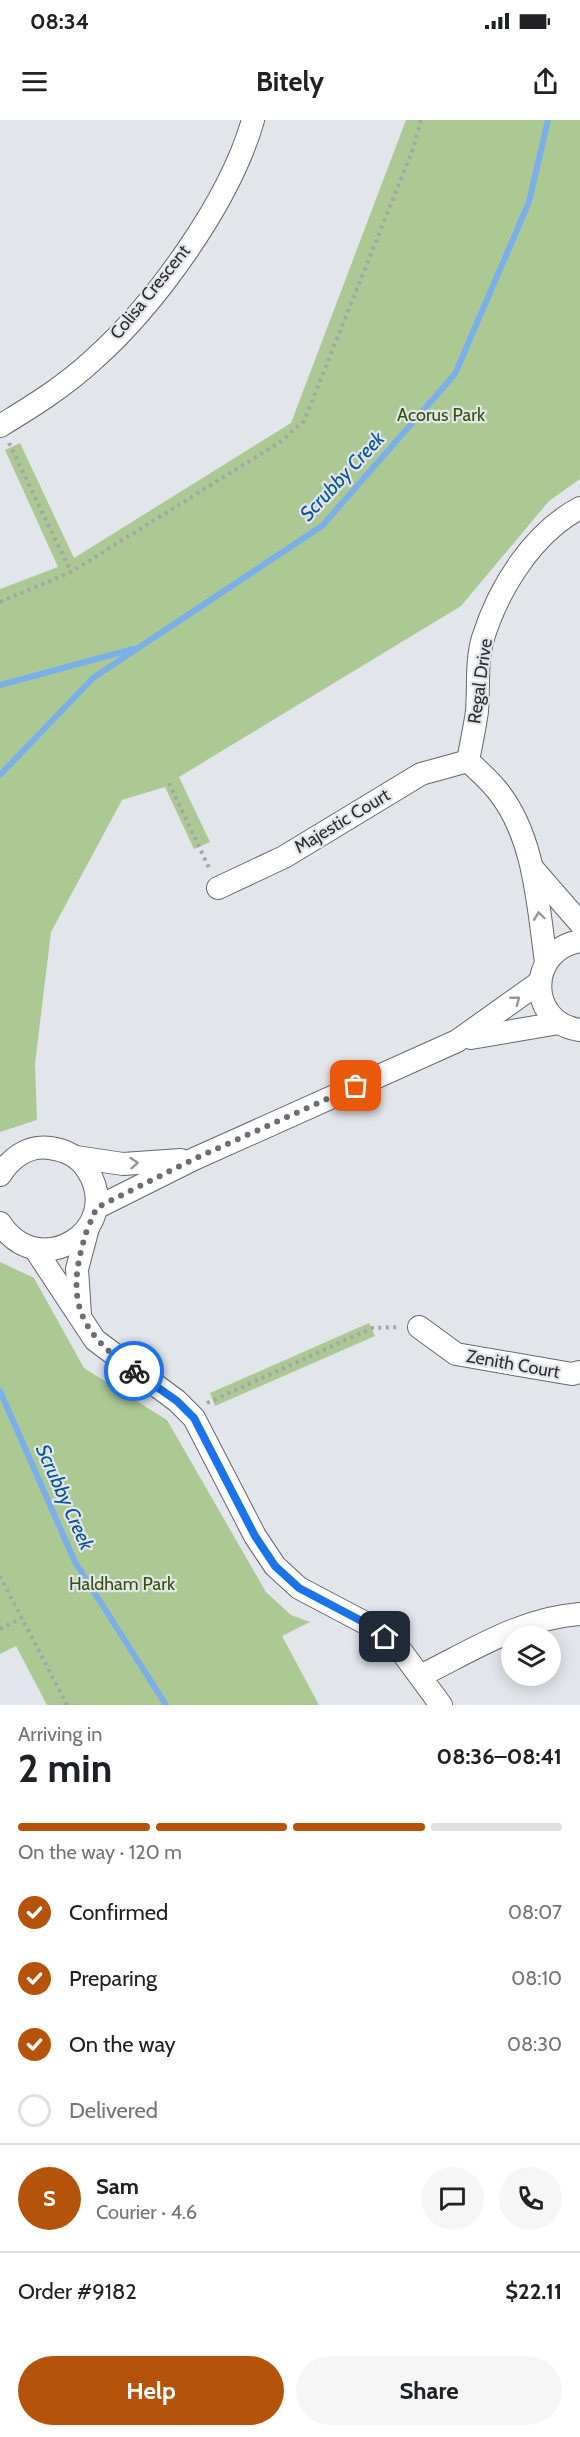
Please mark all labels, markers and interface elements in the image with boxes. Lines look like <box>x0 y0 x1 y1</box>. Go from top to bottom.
text: 08:34 <box>30 8 89 35</box>
icon: menu <box>18 65 51 98</box>
text: Bitely <box>256 65 324 98</box>
icon: share <box>529 65 562 98</box>
street label: Colisa Crescent <box>105 240 195 344</box>
park label: Acorus Park <box>397 404 486 426</box>
water label: Scrubby Creek <box>295 425 390 526</box>
street label: Regal Drive <box>463 637 497 725</box>
street label: Majestic Court <box>290 784 394 858</box>
one-way arrow <box>534 911 546 920</box>
one-way arrow <box>509 996 520 1007</box>
pin <box>330 1060 381 1111</box>
icon: bag <box>339 1069 372 1102</box>
one-way arrow <box>129 1157 138 1170</box>
courier <box>104 1341 164 1401</box>
street label: Zenith Court <box>465 1345 561 1383</box>
icon: bike <box>118 1355 151 1388</box>
water label: Scrubby Creek <box>31 1440 100 1555</box>
park label: Haldham Park <box>69 1573 176 1595</box>
pin <box>359 1611 410 1662</box>
icon: home <box>368 1620 401 1653</box>
map controls <box>501 1626 561 1686</box>
button: layers <box>501 1626 561 1686</box>
text: Arriving in <box>18 1722 102 1746</box>
text: 08:36–08:41 <box>437 1743 562 1770</box>
text: 2 min <box>18 1744 112 1792</box>
text: On the way · 120 m <box>18 1840 182 1864</box>
icon: check <box>18 1896 51 1929</box>
text: Confirmed <box>69 1899 168 1926</box>
text: 08:07 <box>508 1900 562 1924</box>
icon: check <box>18 1962 51 1995</box>
text: Preparing <box>69 1965 157 1992</box>
text: 08:10 <box>511 1966 562 1990</box>
icon: check <box>18 2028 51 2061</box>
text: On the way <box>69 2031 176 2058</box>
text: 08:30 <box>507 2032 562 2056</box>
text: Delivered <box>69 2097 158 2124</box>
button: chat <box>421 2167 484 2230</box>
button: phone <box>499 2167 562 2230</box>
text: Sam <box>96 2173 139 2200</box>
text: S <box>43 2185 56 2212</box>
text: Courier · 4.6 <box>96 2200 197 2224</box>
text: Order #9182 <box>18 2278 137 2305</box>
text: $22.11 <box>505 2278 562 2305</box>
button: Help <box>18 2356 284 2425</box>
button: Share <box>296 2356 562 2425</box>

